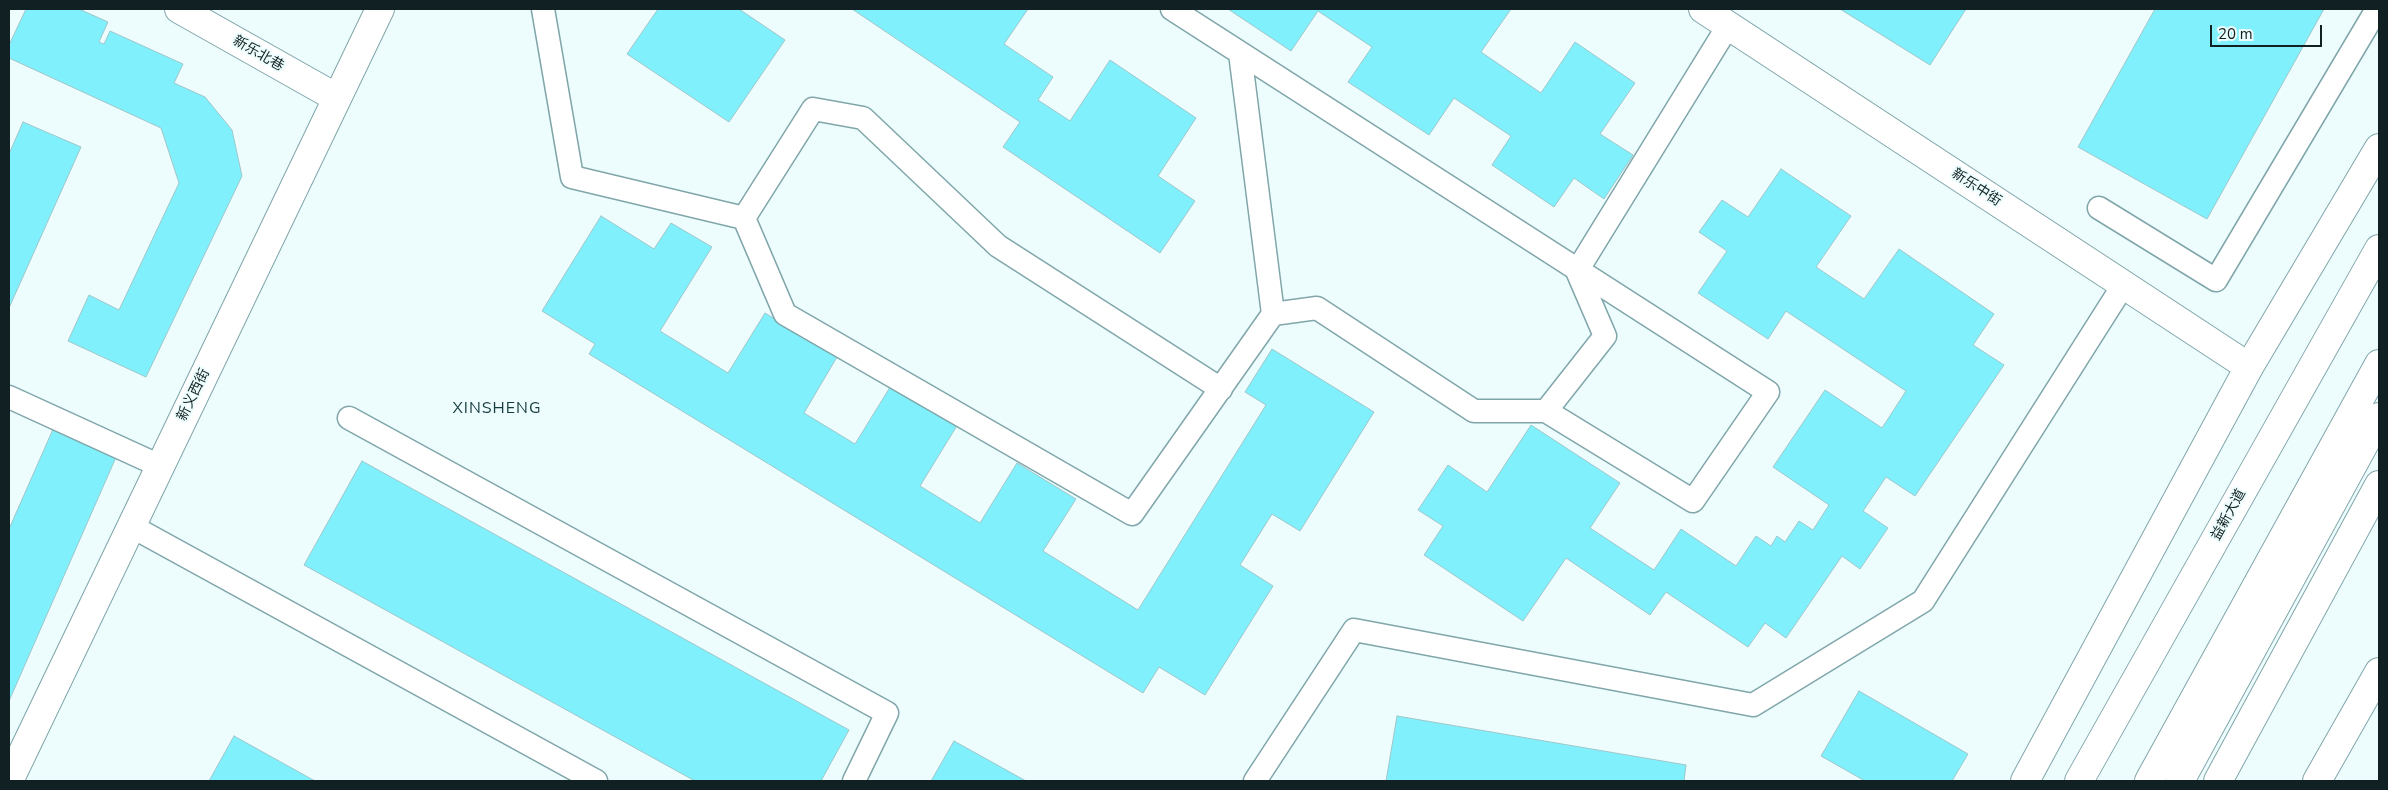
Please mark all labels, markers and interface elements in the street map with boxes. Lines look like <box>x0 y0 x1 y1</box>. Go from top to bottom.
scale bar <box>2213 15 2326 47</box>
text: 20 m <box>2218 24 2253 44</box>
street label: 新乐北巷 <box>230 33 286 75</box>
street label: 新乐中街 <box>1948 166 2004 210</box>
street label: 新义西街 <box>174 366 214 424</box>
district label: XINSHENG <box>451 399 543 419</box>
street label: 益新大道 <box>2208 486 2250 544</box>

